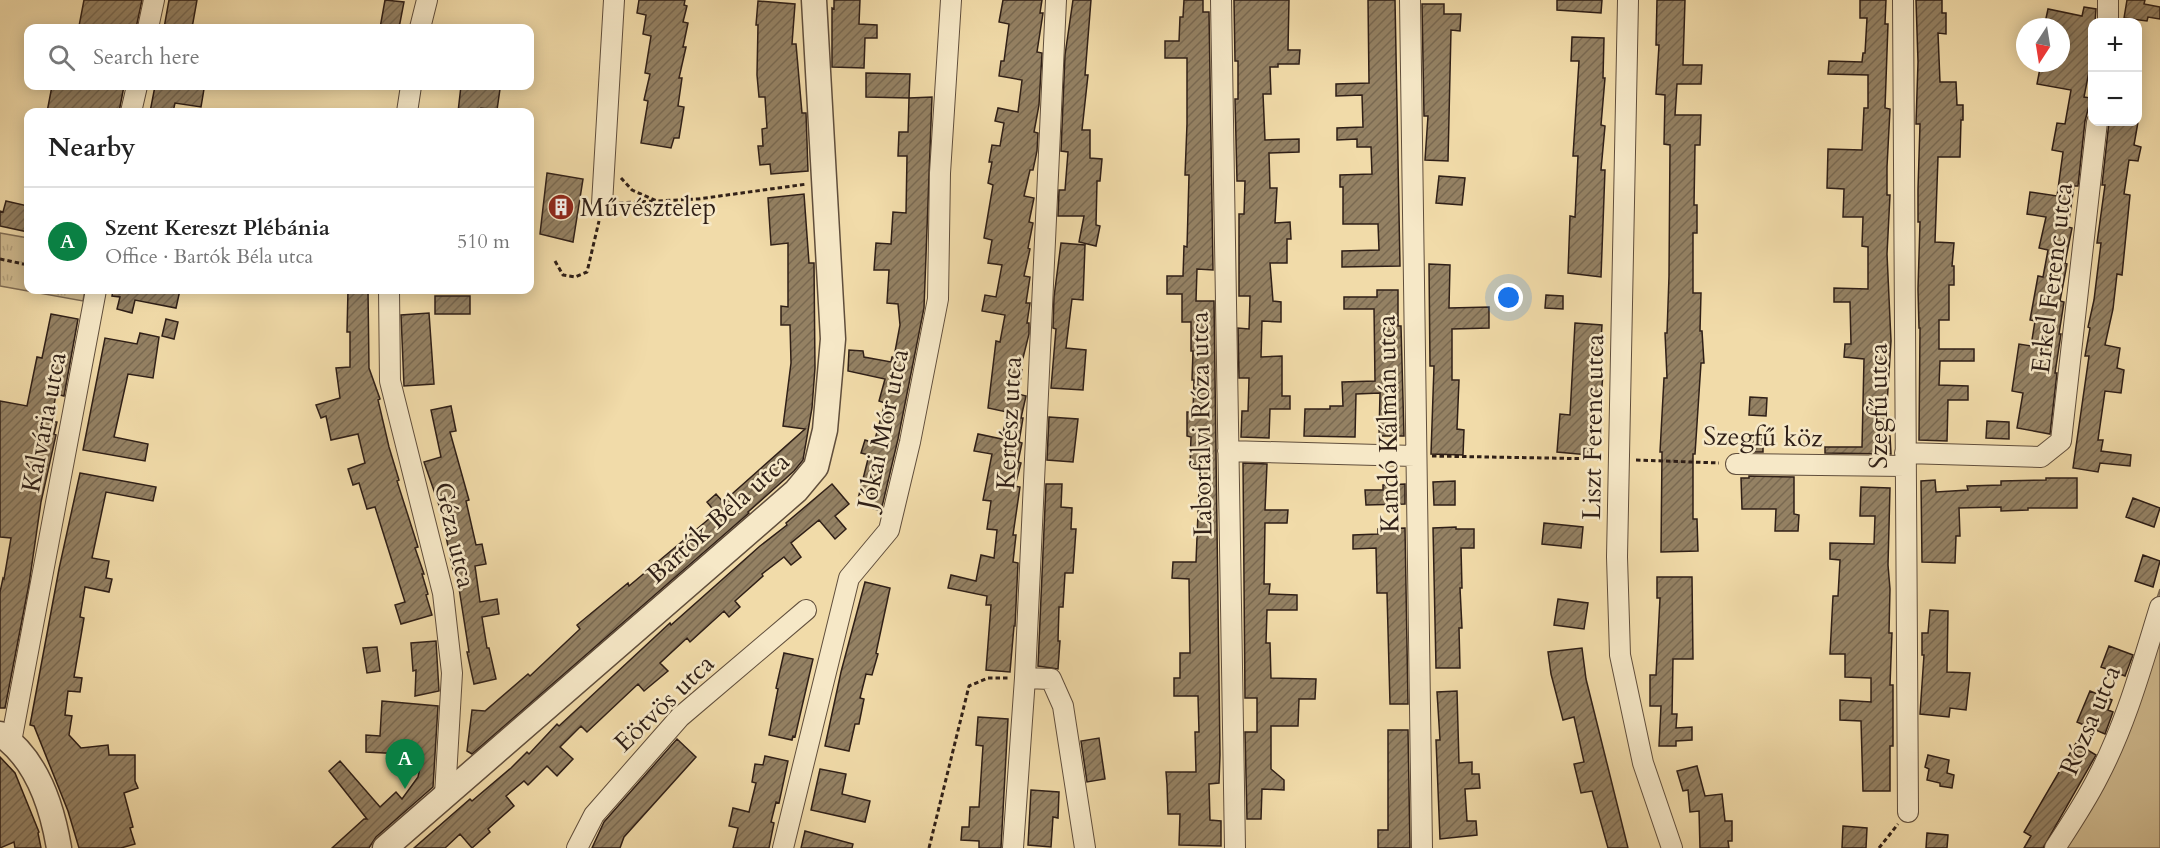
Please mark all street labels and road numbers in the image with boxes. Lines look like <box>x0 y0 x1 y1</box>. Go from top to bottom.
street label: Erkel Ferenc utca <box>2023 181 2081 375</box>
street label: Laborfalvi Róza utca <box>1182 311 1220 537</box>
street label: Kandó Kálmán utca <box>1369 315 1407 533</box>
street label: Liszt Ferenc utca <box>1574 334 1612 520</box>
street label: Szegfű utca <box>1861 343 1896 469</box>
street label: Jókai Mór utca <box>848 346 917 516</box>
street label: Kálvária utca <box>13 349 75 495</box>
street label: Kertész utca <box>988 355 1030 491</box>
street label: Szegfű köz <box>1703 418 1824 456</box>
street label: Bartók Béla utca <box>639 444 797 592</box>
street label: Géza utca <box>426 479 484 591</box>
street label: Eötvös utca <box>606 646 722 760</box>
street label: Rózsa utca <box>2051 660 2129 780</box>

